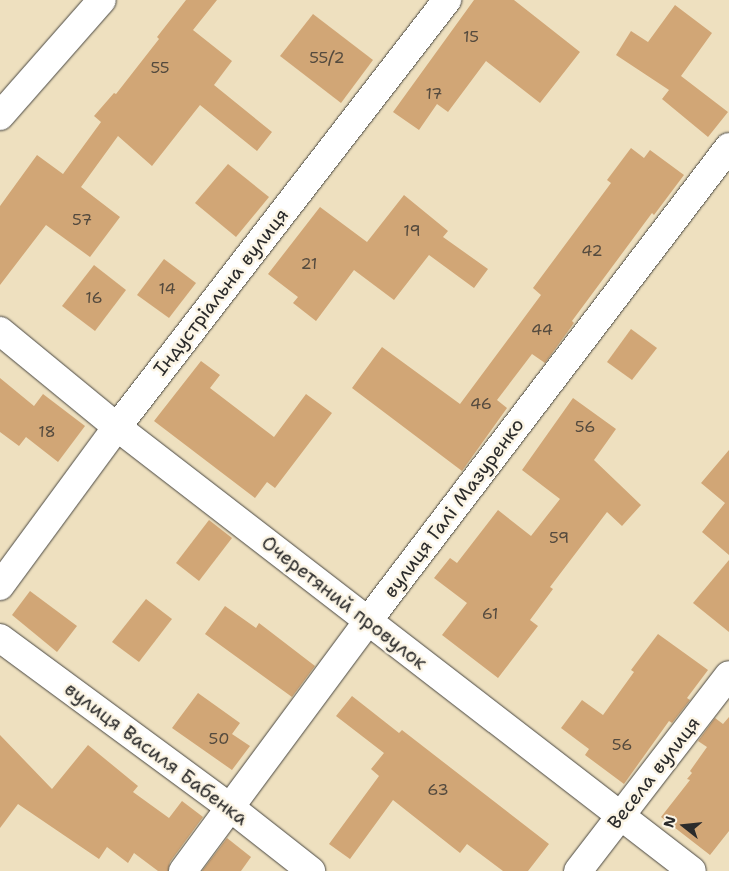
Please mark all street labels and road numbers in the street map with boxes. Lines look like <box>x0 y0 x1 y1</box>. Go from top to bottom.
street label: Індустріальна вулиця <box>149 204 293 380</box>
street label: вулиця Галі Мазуренко <box>379 414 529 602</box>
street label: Очеретяний провулок <box>257 531 431 675</box>
street label: вулиця Василя Бабенка <box>60 678 252 830</box>
street label: Весела вулиця <box>603 712 705 834</box>

